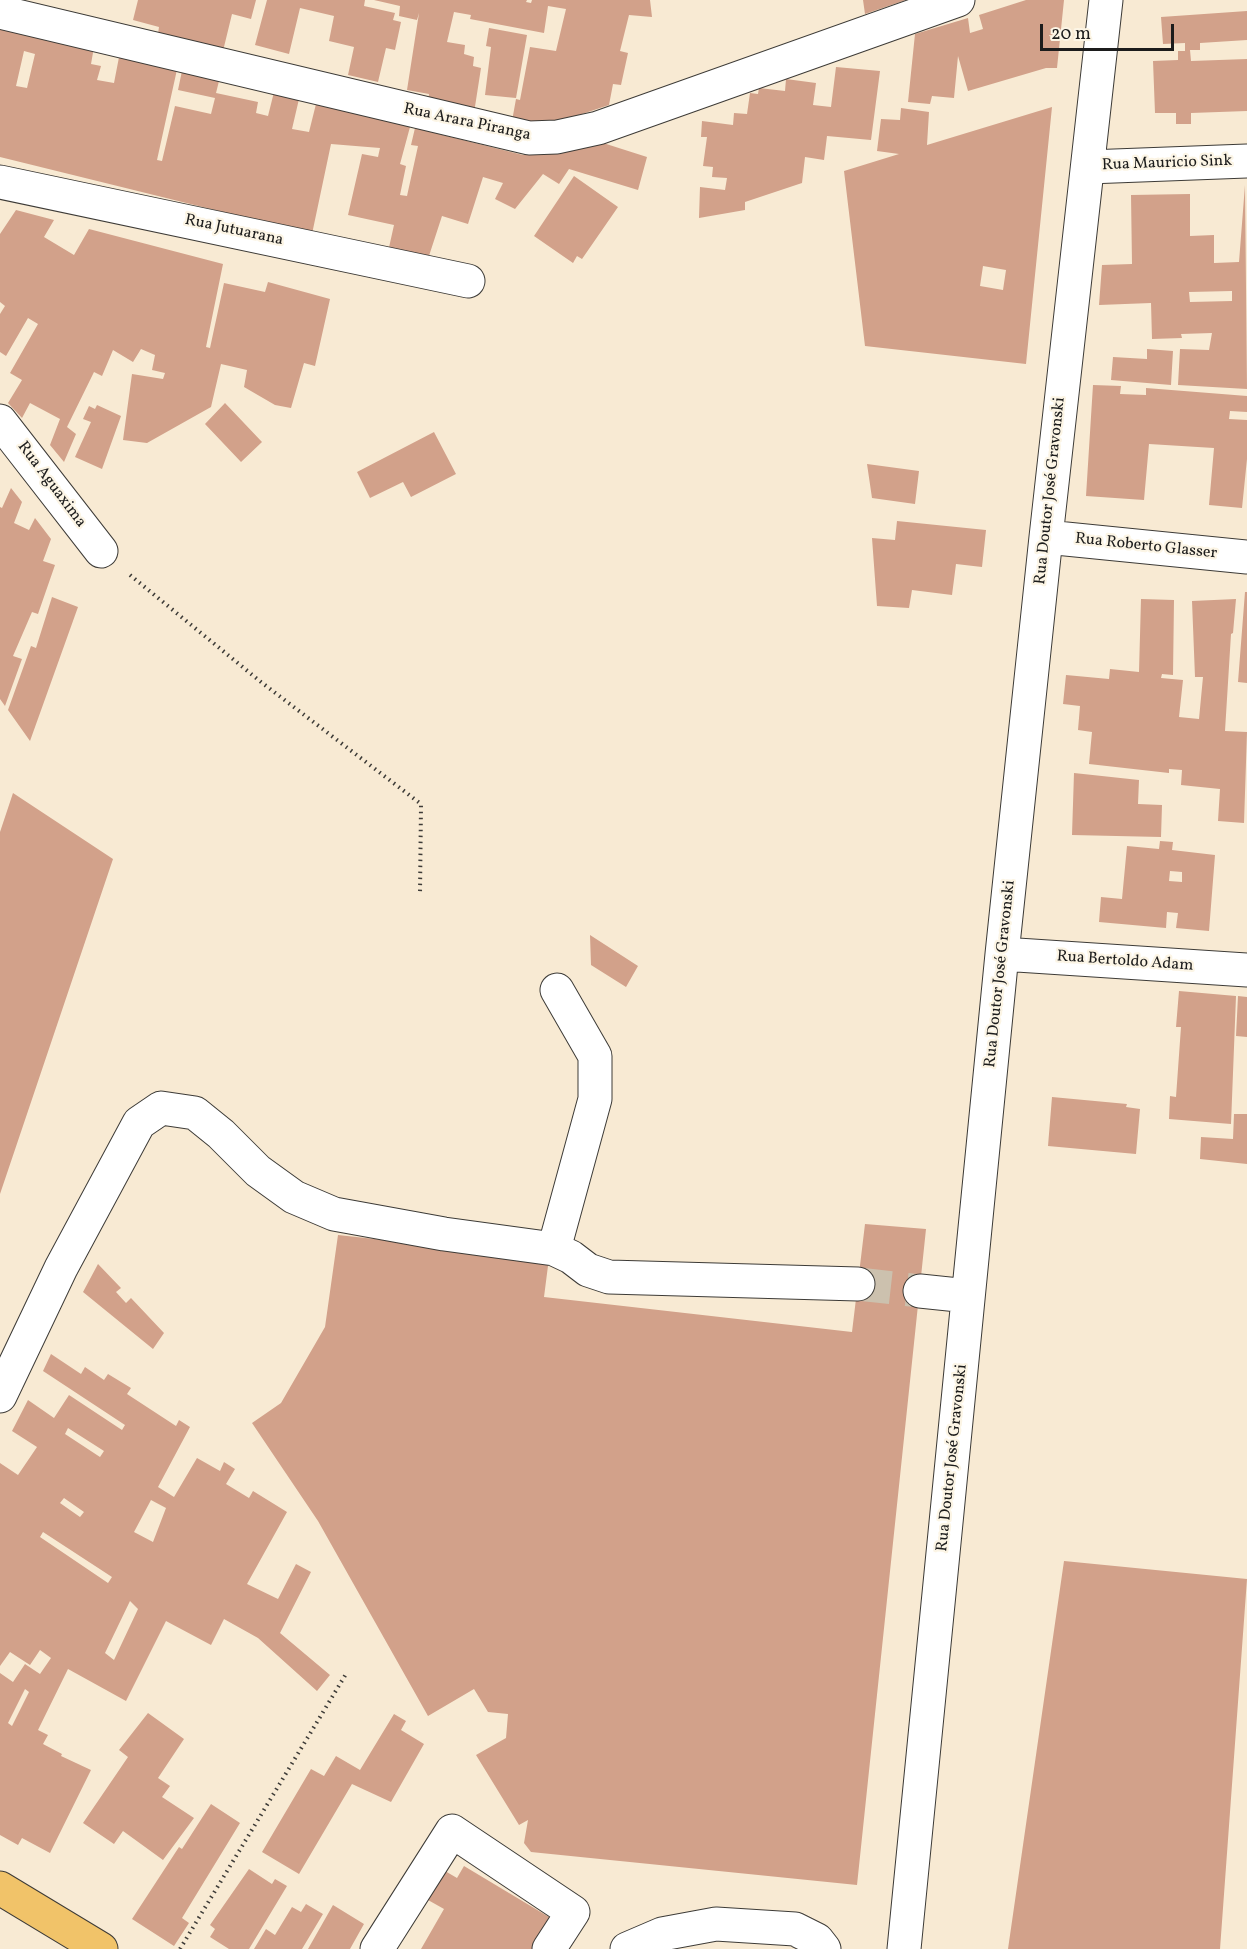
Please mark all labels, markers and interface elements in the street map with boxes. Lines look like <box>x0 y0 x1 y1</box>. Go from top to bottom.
scale bar <box>1043 12 1176 50</box>
text: 20 m <box>1051 22 1091 47</box>
street label: Rua Arara Piranga <box>402 100 532 146</box>
street label: Rua Mauricio Sink <box>1102 152 1232 176</box>
street label: Rua Jutuarana <box>183 211 285 251</box>
street label: Rua Doutor José Gravonski <box>1032 396 1070 586</box>
street label: Rua Aguaxima <box>12 438 90 532</box>
street label: Rua Roberto Glasser <box>1074 530 1218 564</box>
street label: Rua Doutor José Gravonski <box>982 879 1020 1069</box>
street label: Rua Bertoldo Adam <box>1056 948 1194 976</box>
street label: Rua Doutor José Gravonski <box>934 1363 972 1553</box>

